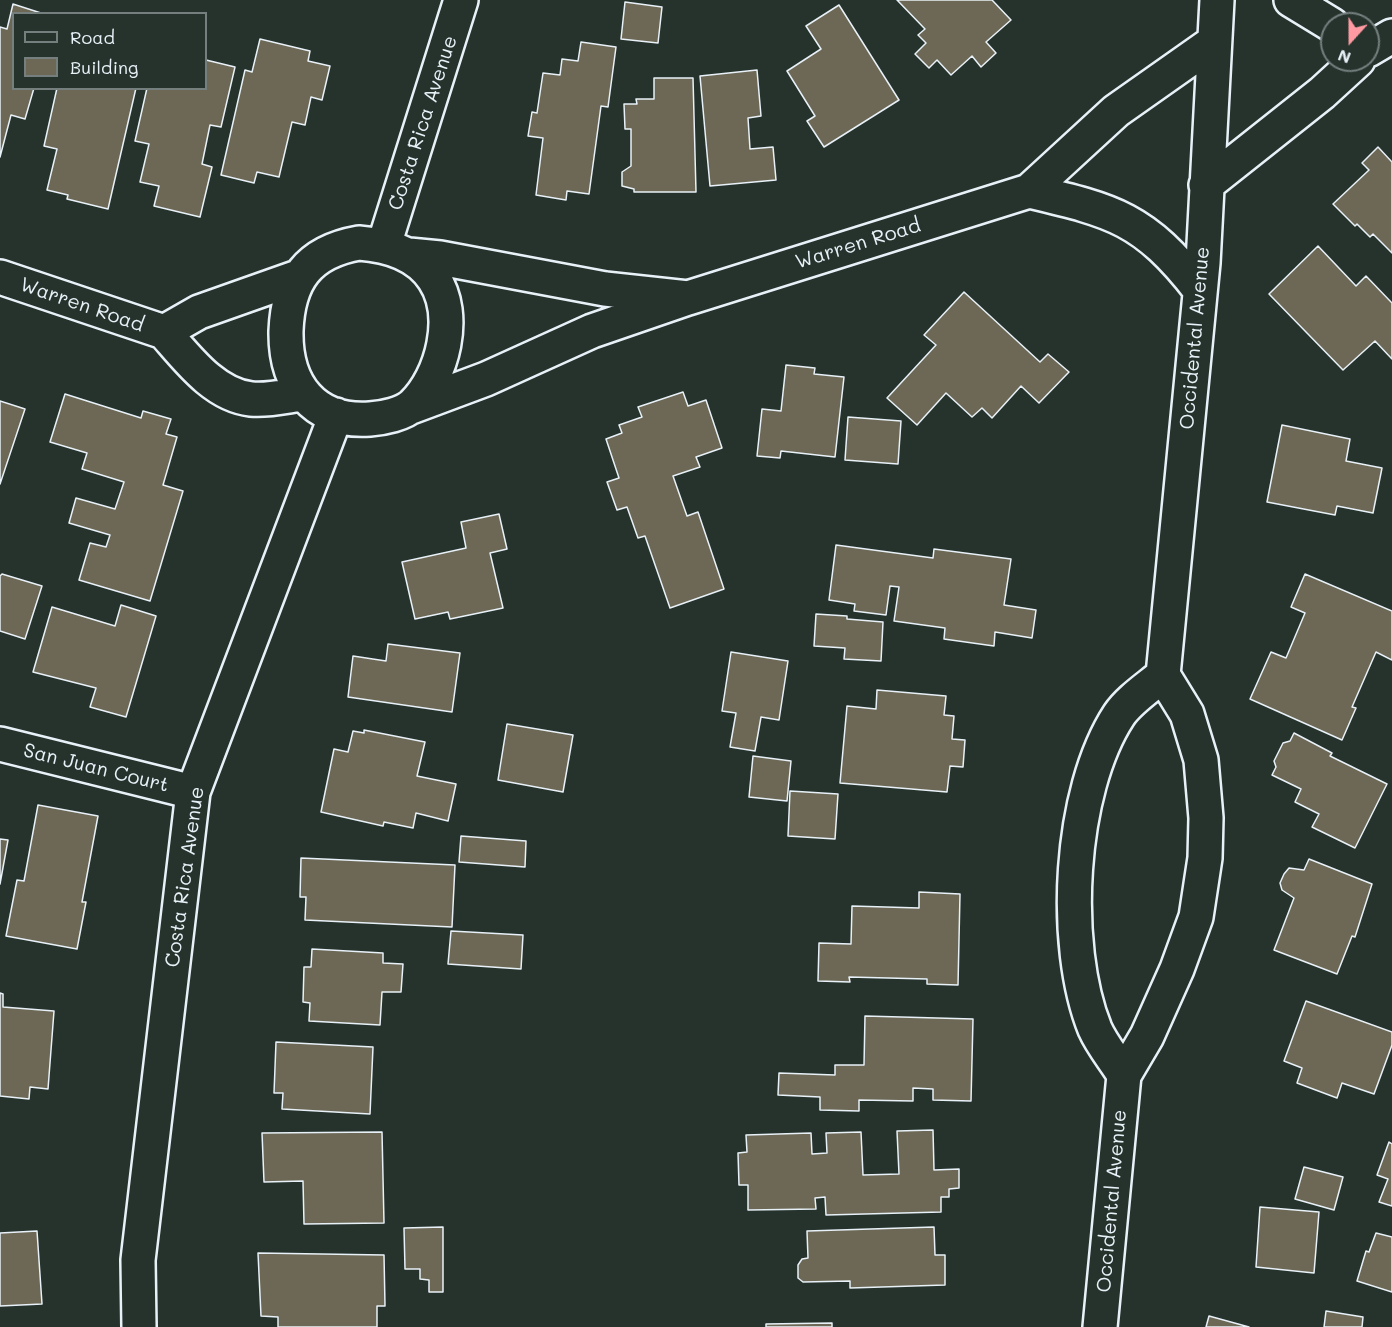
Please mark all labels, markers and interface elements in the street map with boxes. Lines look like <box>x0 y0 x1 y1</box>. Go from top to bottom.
legend <box>12 12 207 90</box>
north arrow <box>1320 12 1380 72</box>
text: Road <box>70 25 115 49</box>
street label: Costa Rica Avenue <box>383 33 463 213</box>
text: N <box>1335 45 1354 69</box>
text: Building <box>70 55 138 79</box>
street label: Warren Road <box>792 214 924 274</box>
street label: Occidental Avenue <box>1175 246 1215 430</box>
street label: Warren Road <box>17 273 147 337</box>
street label: San Juan Court <box>21 738 171 798</box>
street label: Costa Rica Avenue <box>160 785 210 969</box>
street label: Occidental Avenue <box>1092 1109 1132 1293</box>

